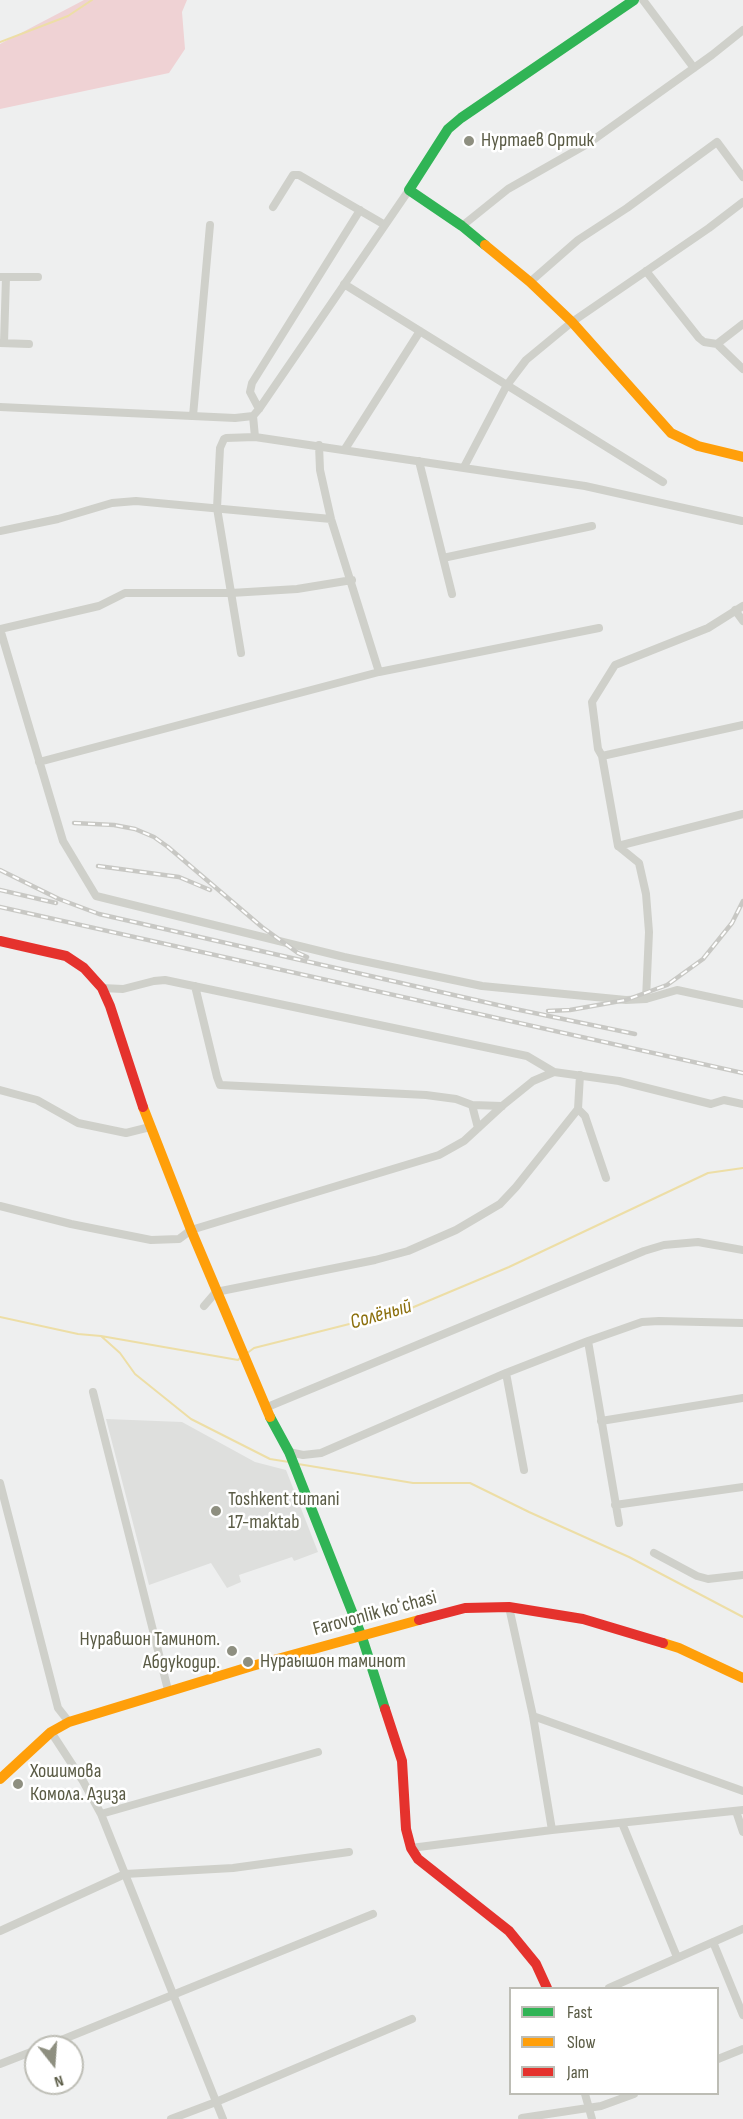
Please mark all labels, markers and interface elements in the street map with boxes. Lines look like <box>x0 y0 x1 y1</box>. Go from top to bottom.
place label: Нуртаев Ортик <box>481 129 594 153</box>
marker: Нуртаев Ортик <box>462 134 476 148</box>
water label: Солёный <box>347 1294 415 1336</box>
place label: Toshkent tumani 17-maktab <box>228 1488 339 1535</box>
marker: Toshkent tumani 17-maktab <box>209 1504 223 1518</box>
street label: Farovonlik koʻchasi <box>311 1586 439 1642</box>
place label: Нуравшон Таминот. Абдукодир. <box>80 1628 220 1675</box>
marker: Нуравшон Таминот. Абдукодир. <box>225 1644 239 1658</box>
place label: Нураышон таминот <box>260 1650 406 1674</box>
marker: Нураышон таминот <box>241 1655 255 1669</box>
place label: Хошимова Комола. Азиза <box>30 1760 126 1807</box>
marker: Хошимова Комола. Азиза <box>11 1777 25 1791</box>
legend <box>509 1987 719 2095</box>
text: Fast <box>567 2002 592 2023</box>
text: Slow <box>567 2032 596 2053</box>
north arrow <box>24 2035 84 2095</box>
text: Jam <box>567 2062 589 2083</box>
text: N <box>52 2070 66 2091</box>

